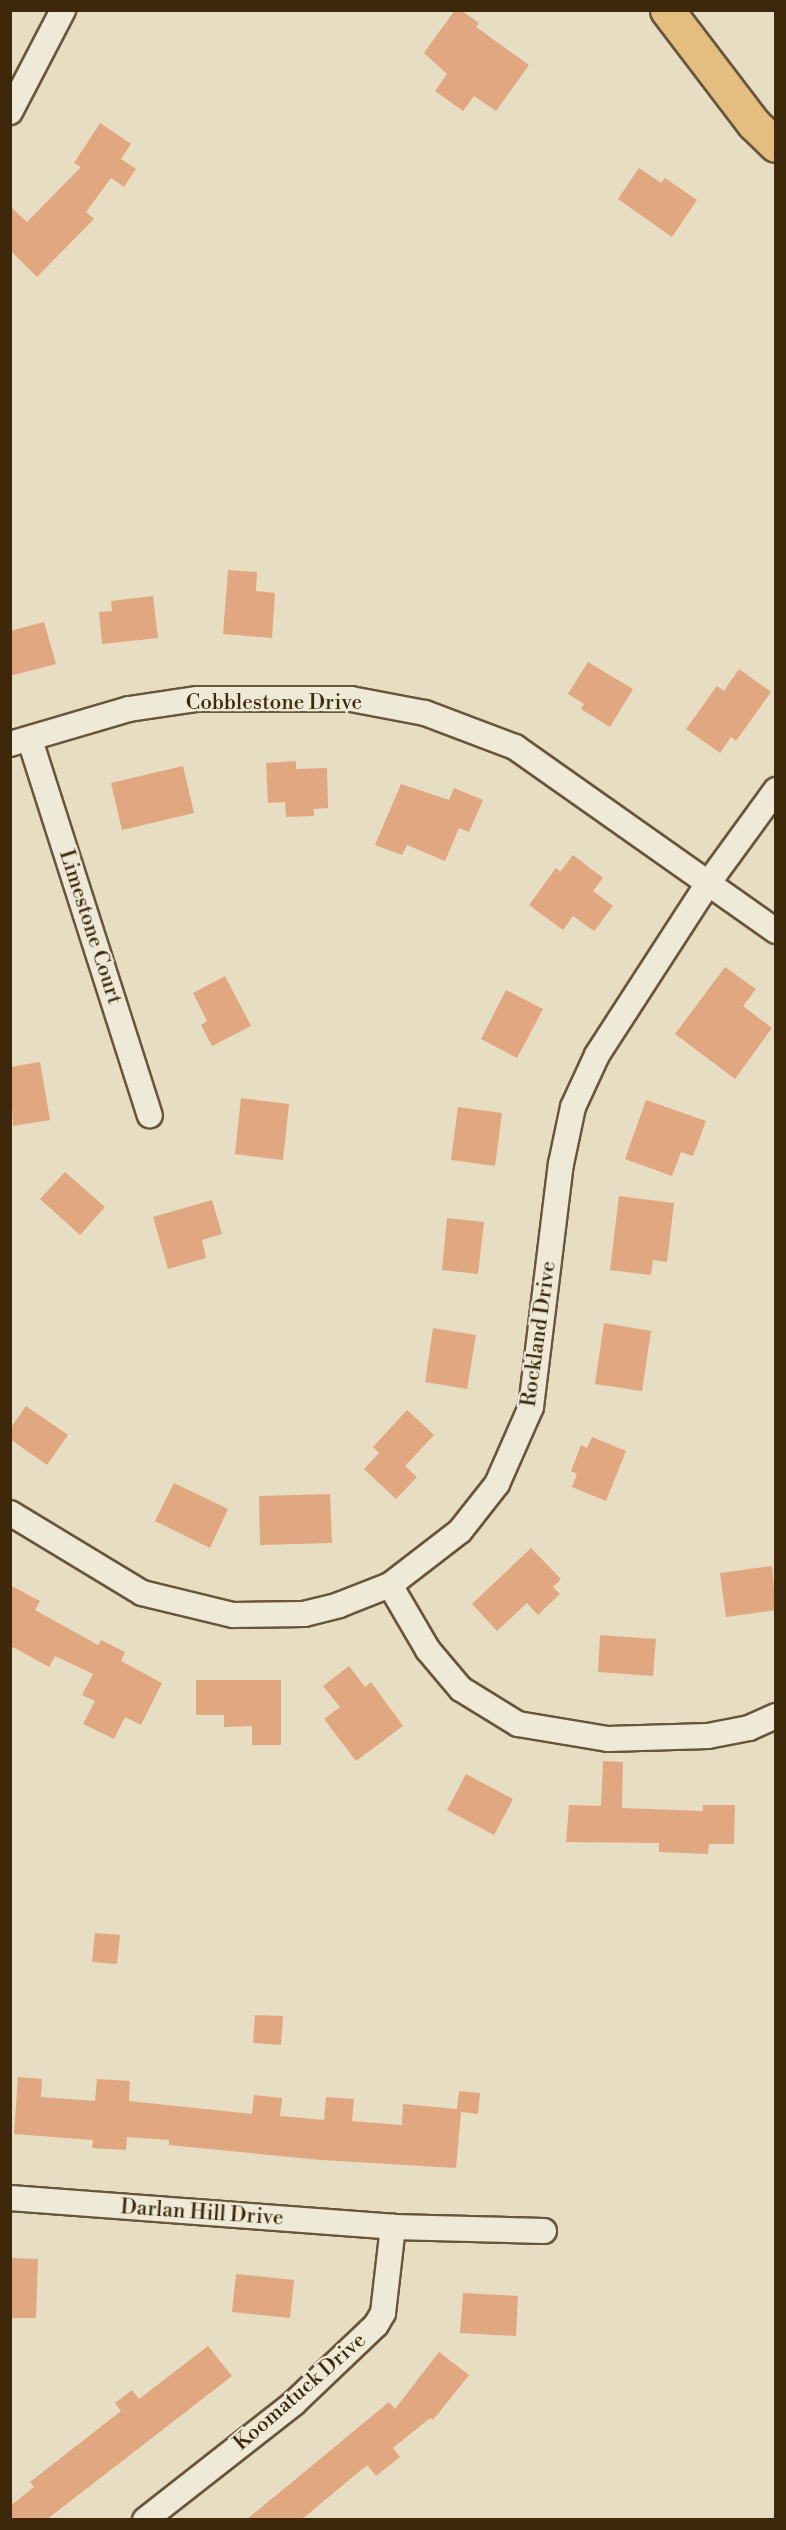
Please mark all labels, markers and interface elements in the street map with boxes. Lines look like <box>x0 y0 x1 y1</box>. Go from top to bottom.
street label: Cobblestone Drive <box>186 690 362 716</box>
street label: Limestone Court <box>53 847 127 1007</box>
street label: Rockland Drive <box>516 1260 562 1408</box>
street label: Darlan Hill Drive <box>120 2195 284 2231</box>
street label: Koomatuck Drive <box>229 2328 371 2456</box>

